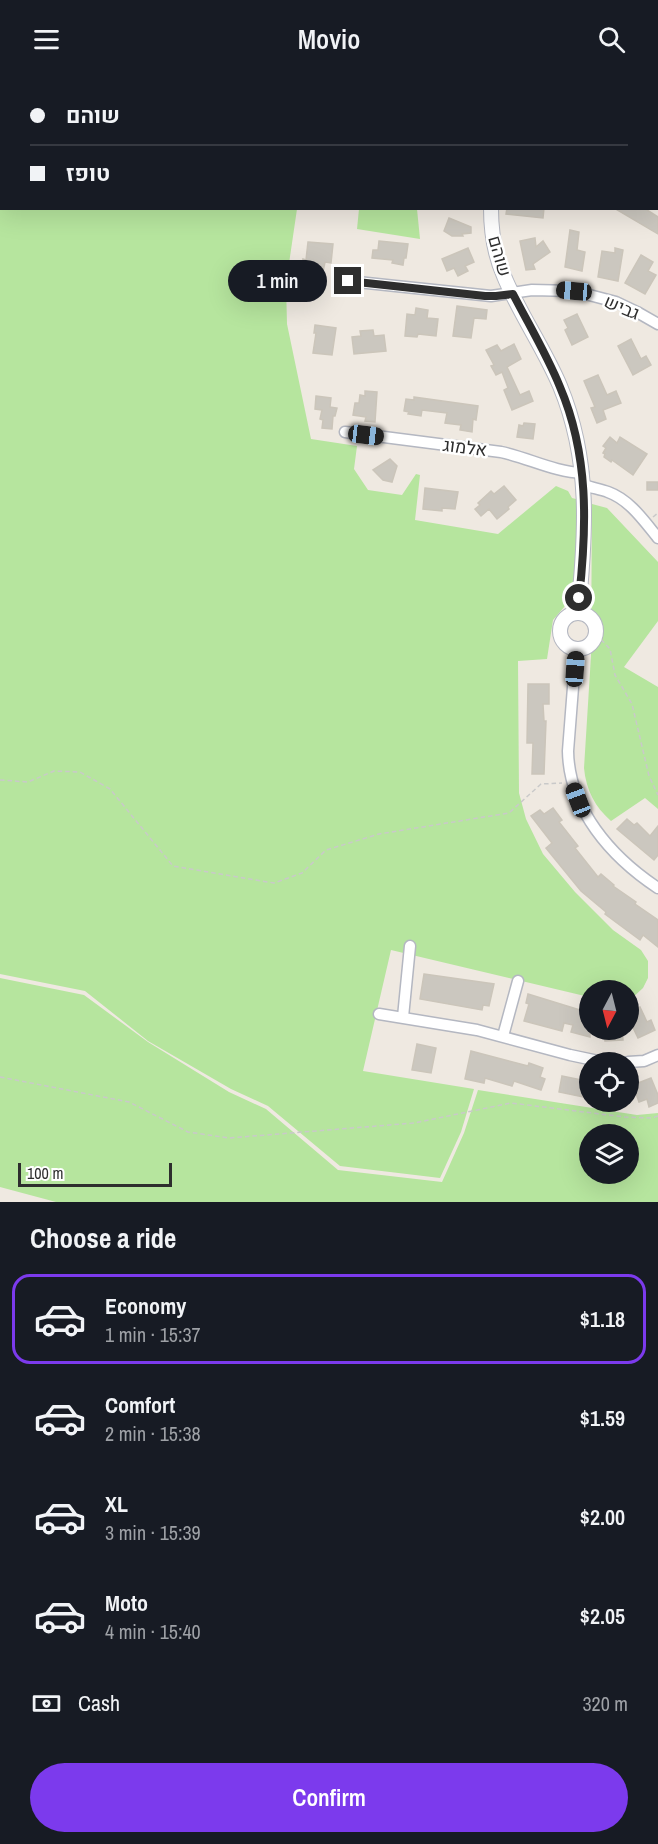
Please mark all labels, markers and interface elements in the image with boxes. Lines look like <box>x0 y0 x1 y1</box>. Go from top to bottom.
text: Movio <box>298 21 360 57</box>
icon: menu <box>30 23 63 56</box>
icon: search <box>595 23 628 56</box>
text: שוהם <box>66 100 120 130</box>
text: טופז <box>66 158 110 188</box>
street label: שוהם <box>482 233 518 279</box>
callout: 1 min <box>228 260 327 302</box>
text: 1 min <box>256 267 299 294</box>
route end <box>334 267 361 294</box>
car <box>555 280 593 302</box>
street label: גביש <box>600 288 644 326</box>
car <box>347 424 385 446</box>
street label: אלמוג <box>441 432 489 462</box>
route start <box>565 584 592 611</box>
car <box>565 650 585 688</box>
car <box>563 780 593 820</box>
north arrow <box>579 980 639 1040</box>
map controls <box>579 980 639 1184</box>
button: locate <box>579 1052 639 1112</box>
button: layers <box>579 1124 639 1184</box>
scale bar <box>18 1160 172 1188</box>
text: 100 m <box>27 1162 63 1184</box>
text: Choose a ride <box>30 1220 176 1256</box>
text: Economy <box>105 1291 186 1321</box>
icon: car <box>33 1292 87 1346</box>
text: $1.18 <box>580 1304 625 1334</box>
text: 1 min · 15:37 <box>105 1321 201 1348</box>
text: Comfort <box>105 1390 175 1420</box>
icon: car <box>33 1391 87 1445</box>
text: $1.59 <box>580 1403 625 1433</box>
text: 2 min · 15:38 <box>105 1420 201 1447</box>
text: XL <box>105 1489 128 1519</box>
icon: car <box>33 1490 87 1544</box>
text: $2.00 <box>580 1502 625 1532</box>
text: 3 min · 15:39 <box>105 1519 201 1546</box>
text: Moto <box>105 1588 148 1618</box>
icon: car <box>33 1589 87 1643</box>
text: $2.05 <box>580 1601 625 1631</box>
text: 4 min · 15:40 <box>105 1618 201 1645</box>
icon: cash <box>30 1687 63 1720</box>
text: Cash <box>78 1688 120 1718</box>
text: 320 m <box>582 1690 628 1717</box>
button: Confirm <box>30 1763 628 1832</box>

